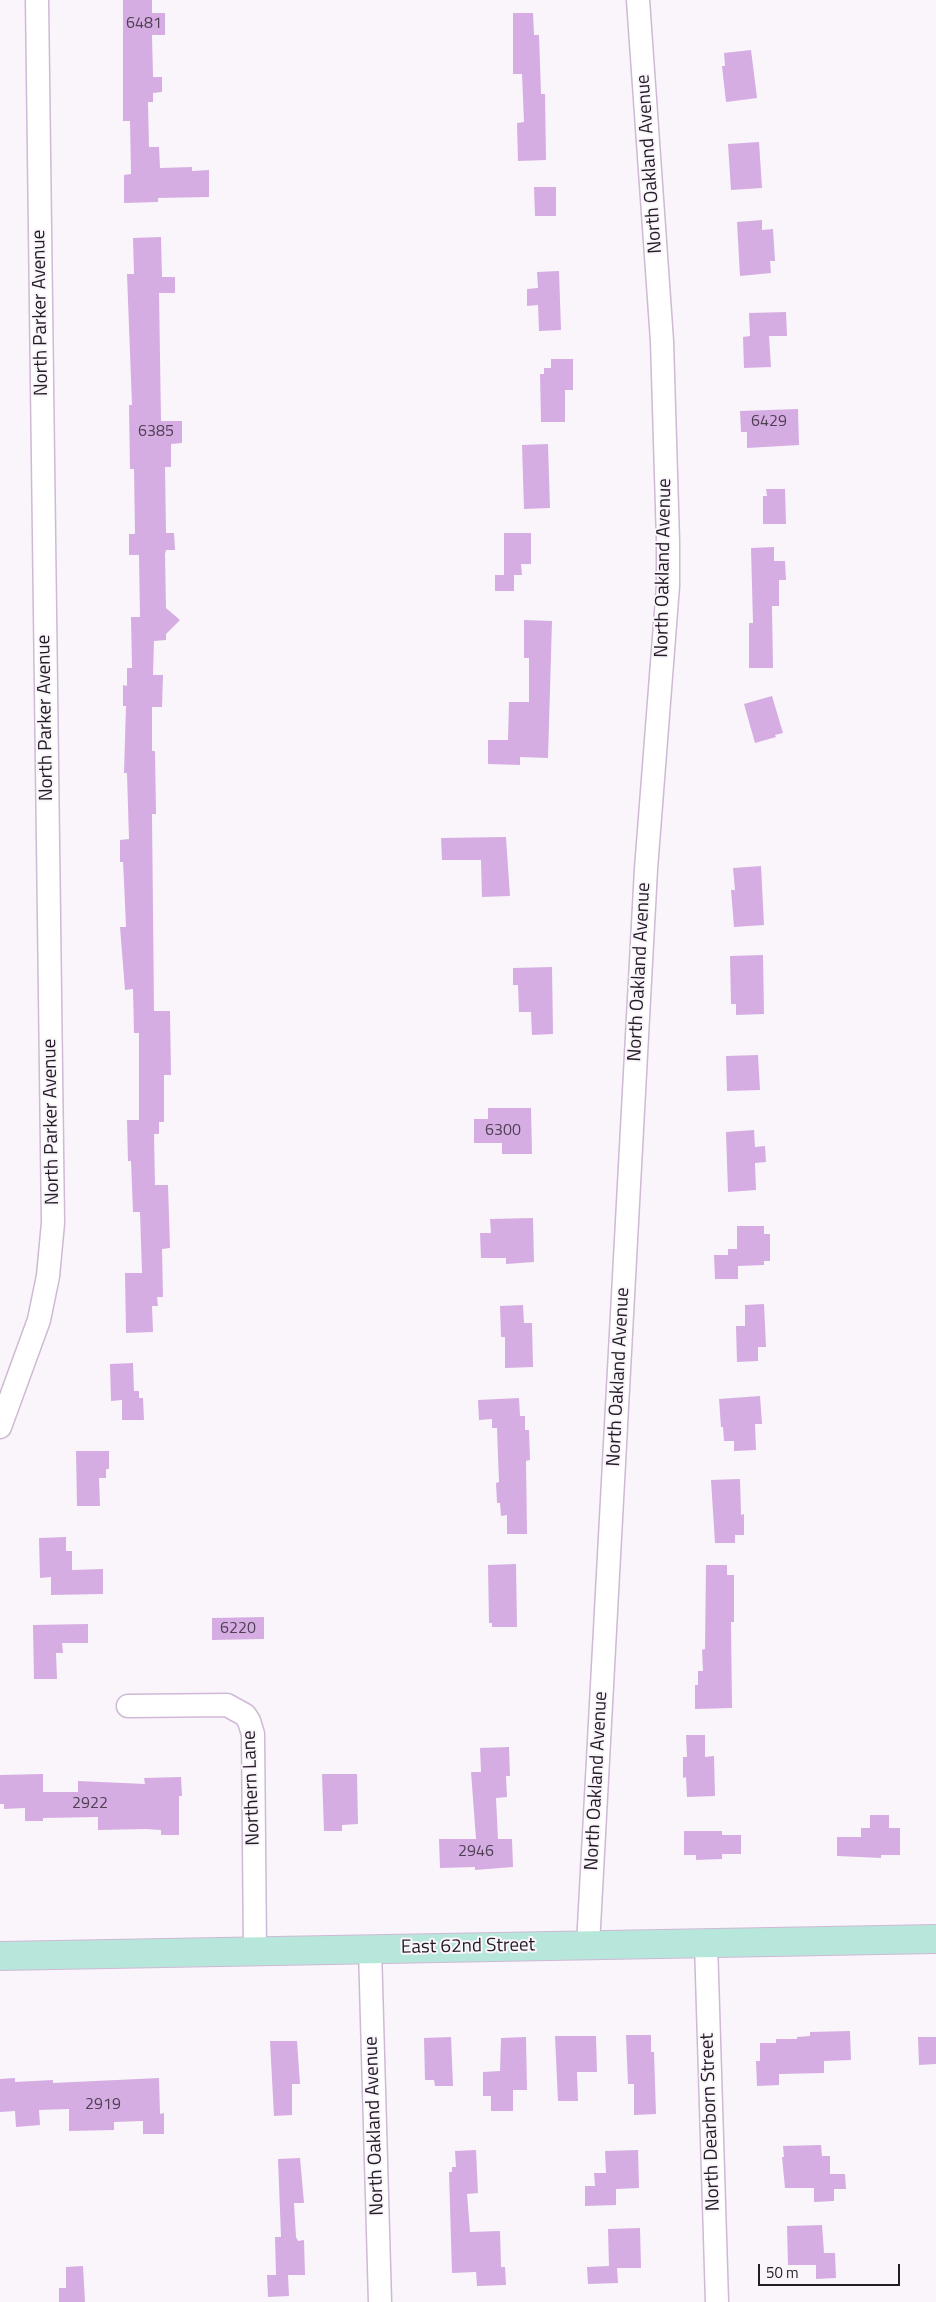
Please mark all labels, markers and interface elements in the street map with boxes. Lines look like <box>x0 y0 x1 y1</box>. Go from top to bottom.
house number: 6481 <box>126 14 162 34</box>
street label: North Oakland Avenue <box>632 74 668 254</box>
street label: North Parker Avenue <box>28 230 54 396</box>
house number: 6429 <box>751 412 787 432</box>
house number: 6385 <box>138 422 174 442</box>
street label: North Oakland Avenue <box>651 478 677 658</box>
street label: North Parker Avenue <box>33 635 59 801</box>
street label: North Oakland Avenue <box>624 882 656 1062</box>
street label: North Parker Avenue <box>39 1039 65 1205</box>
house number: 6300 <box>485 1121 521 1141</box>
street label: North Oakland Avenue <box>603 1287 635 1467</box>
house number: 6220 <box>220 1619 256 1639</box>
street label: North Oakland Avenue <box>581 1691 613 1871</box>
street label: Northern Lane <box>239 1730 265 1846</box>
house number: 2922 <box>72 1794 108 1814</box>
house number: 2946 <box>458 1842 494 1862</box>
street label: East 62nd Street <box>401 1934 535 1960</box>
street label: North Dearborn Street <box>696 2032 726 2212</box>
street label: North Oakland Avenue <box>360 2036 390 2216</box>
house number: 2919 <box>85 2095 121 2115</box>
scale bar <box>761 2254 904 2286</box>
text: 50 m <box>766 2261 799 2284</box>

